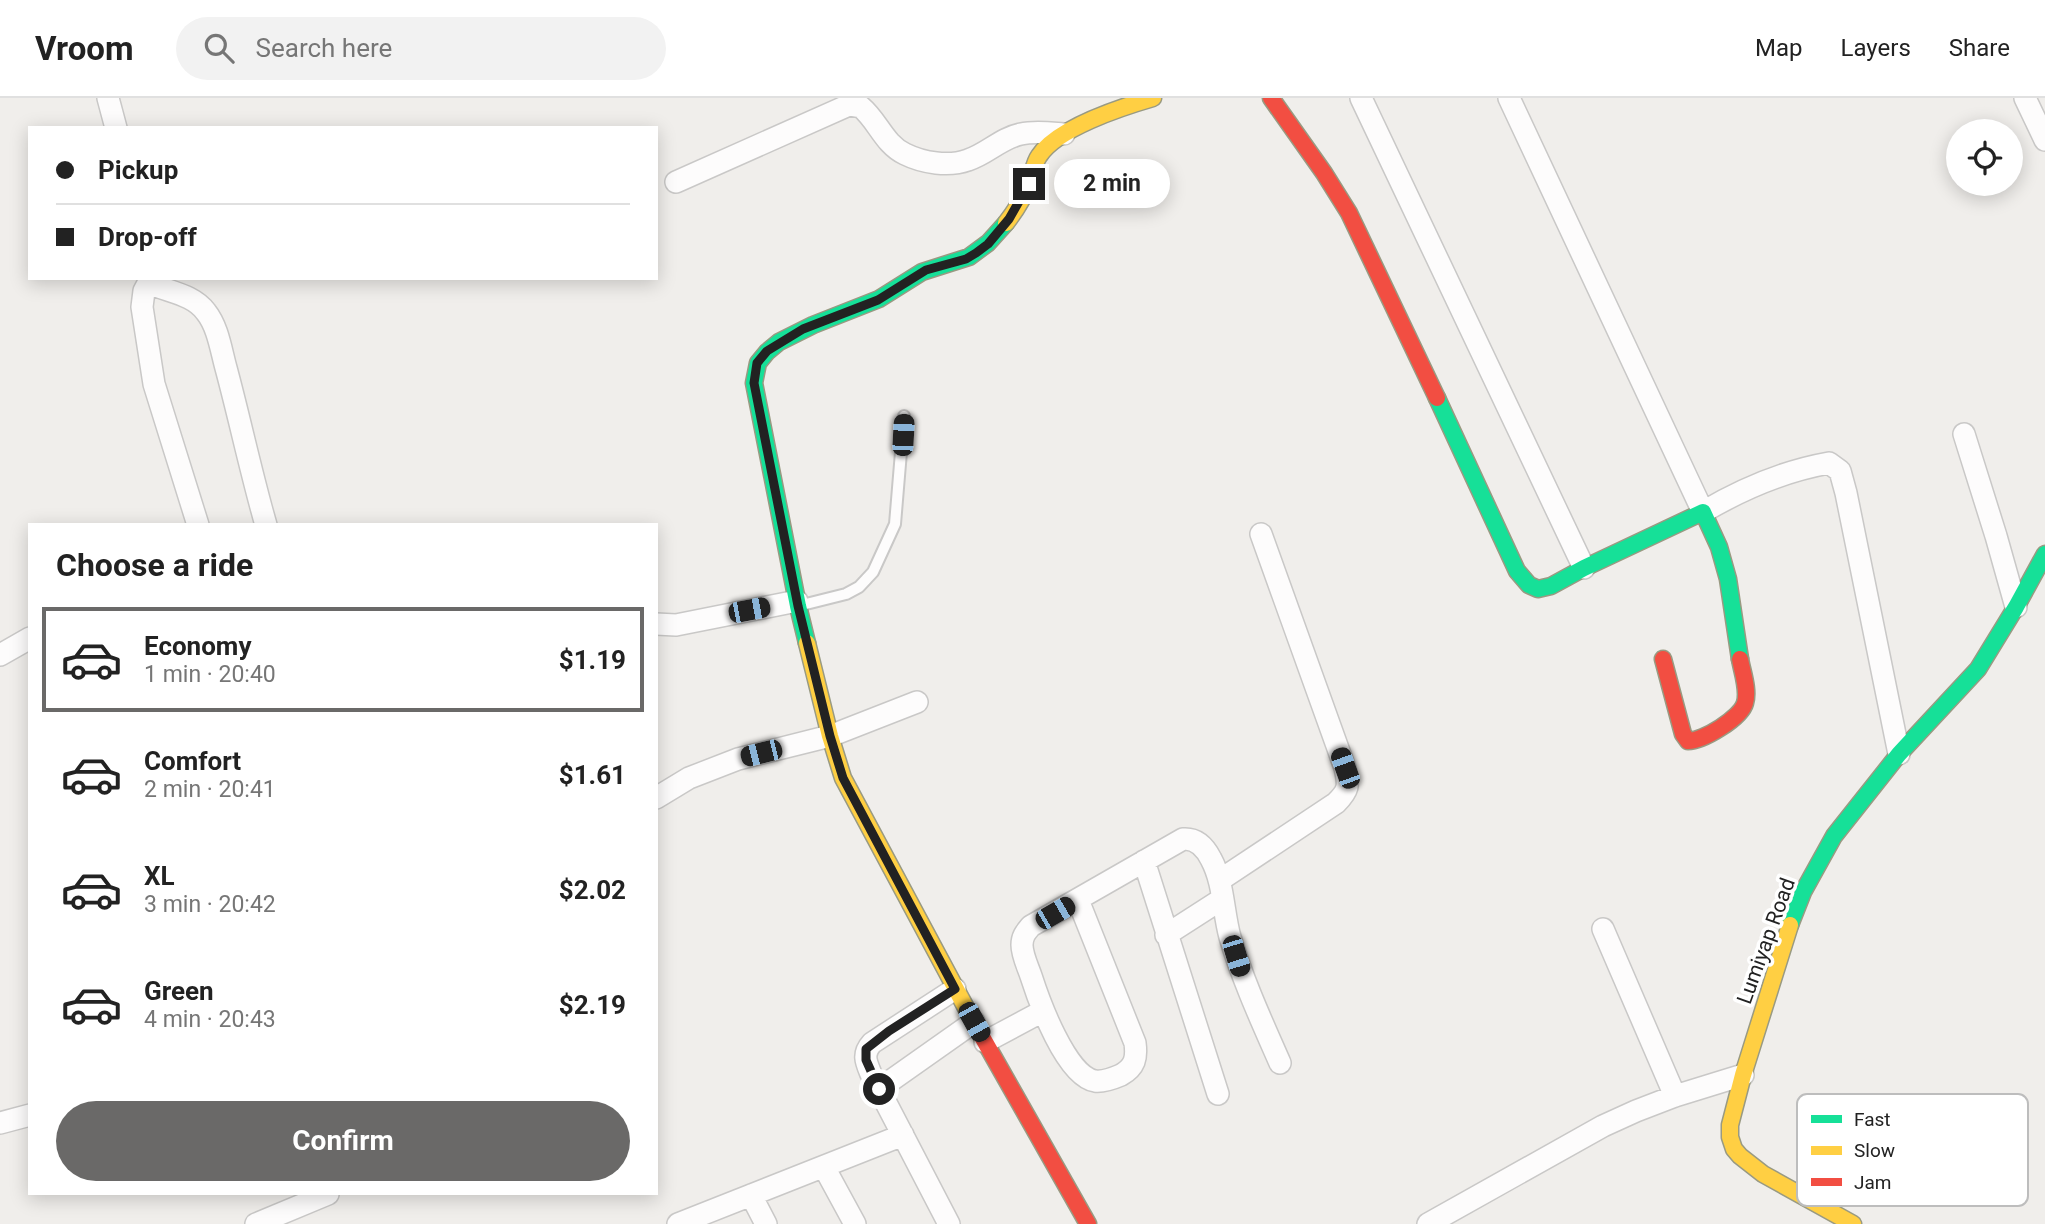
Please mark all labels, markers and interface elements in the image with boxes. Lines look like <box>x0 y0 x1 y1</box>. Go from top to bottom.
search box <box>176 17 666 80</box>
text: Vroom <box>35 29 134 68</box>
icon: search <box>200 29 238 67</box>
text: Search here <box>256 33 392 63</box>
text: Map <box>1755 34 1803 62</box>
text: Layers <box>1841 34 1911 62</box>
text: Share <box>1949 34 2010 62</box>
map controls <box>1946 119 2023 196</box>
button: locate <box>1946 119 2023 196</box>
text: Pickup <box>98 155 178 185</box>
callout: 2 min <box>1054 160 1169 208</box>
route end <box>1013 168 1045 200</box>
text: 2 min <box>1083 170 1141 197</box>
text: Drop-off <box>98 222 197 252</box>
car <box>892 413 915 457</box>
text: Choose a ride <box>56 546 253 584</box>
car <box>727 596 772 624</box>
icon: car <box>60 628 123 691</box>
text: Economy <box>144 631 251 661</box>
text: $1.19 <box>559 645 626 675</box>
text: 1 min · 20:40 <box>144 661 276 688</box>
car <box>739 738 784 768</box>
icon: car <box>60 743 123 806</box>
car <box>1328 745 1363 791</box>
text: Comfort <box>144 746 241 776</box>
text: $1.61 <box>559 760 626 790</box>
text: 2 min · 20:41 <box>144 776 276 803</box>
icon: car <box>60 858 123 921</box>
text: XL <box>144 861 175 891</box>
text: $2.02 <box>559 875 626 905</box>
street label: Lumiyap Road <box>1732 875 1800 1007</box>
text: 3 min · 20:42 <box>144 891 276 918</box>
car <box>1032 893 1079 933</box>
car <box>1220 933 1253 979</box>
icon: car <box>60 973 123 1036</box>
text: Green <box>144 976 214 1006</box>
text: $2.19 <box>559 990 626 1020</box>
car <box>955 999 994 1045</box>
text: 4 min · 20:43 <box>144 1006 276 1033</box>
route start <box>863 1073 895 1105</box>
legend <box>1797 1094 2028 1206</box>
button: Confirm <box>56 1101 630 1181</box>
text: Fast <box>1854 1108 1891 1131</box>
text: Slow <box>1854 1139 1895 1162</box>
text: Jam <box>1854 1171 1891 1194</box>

